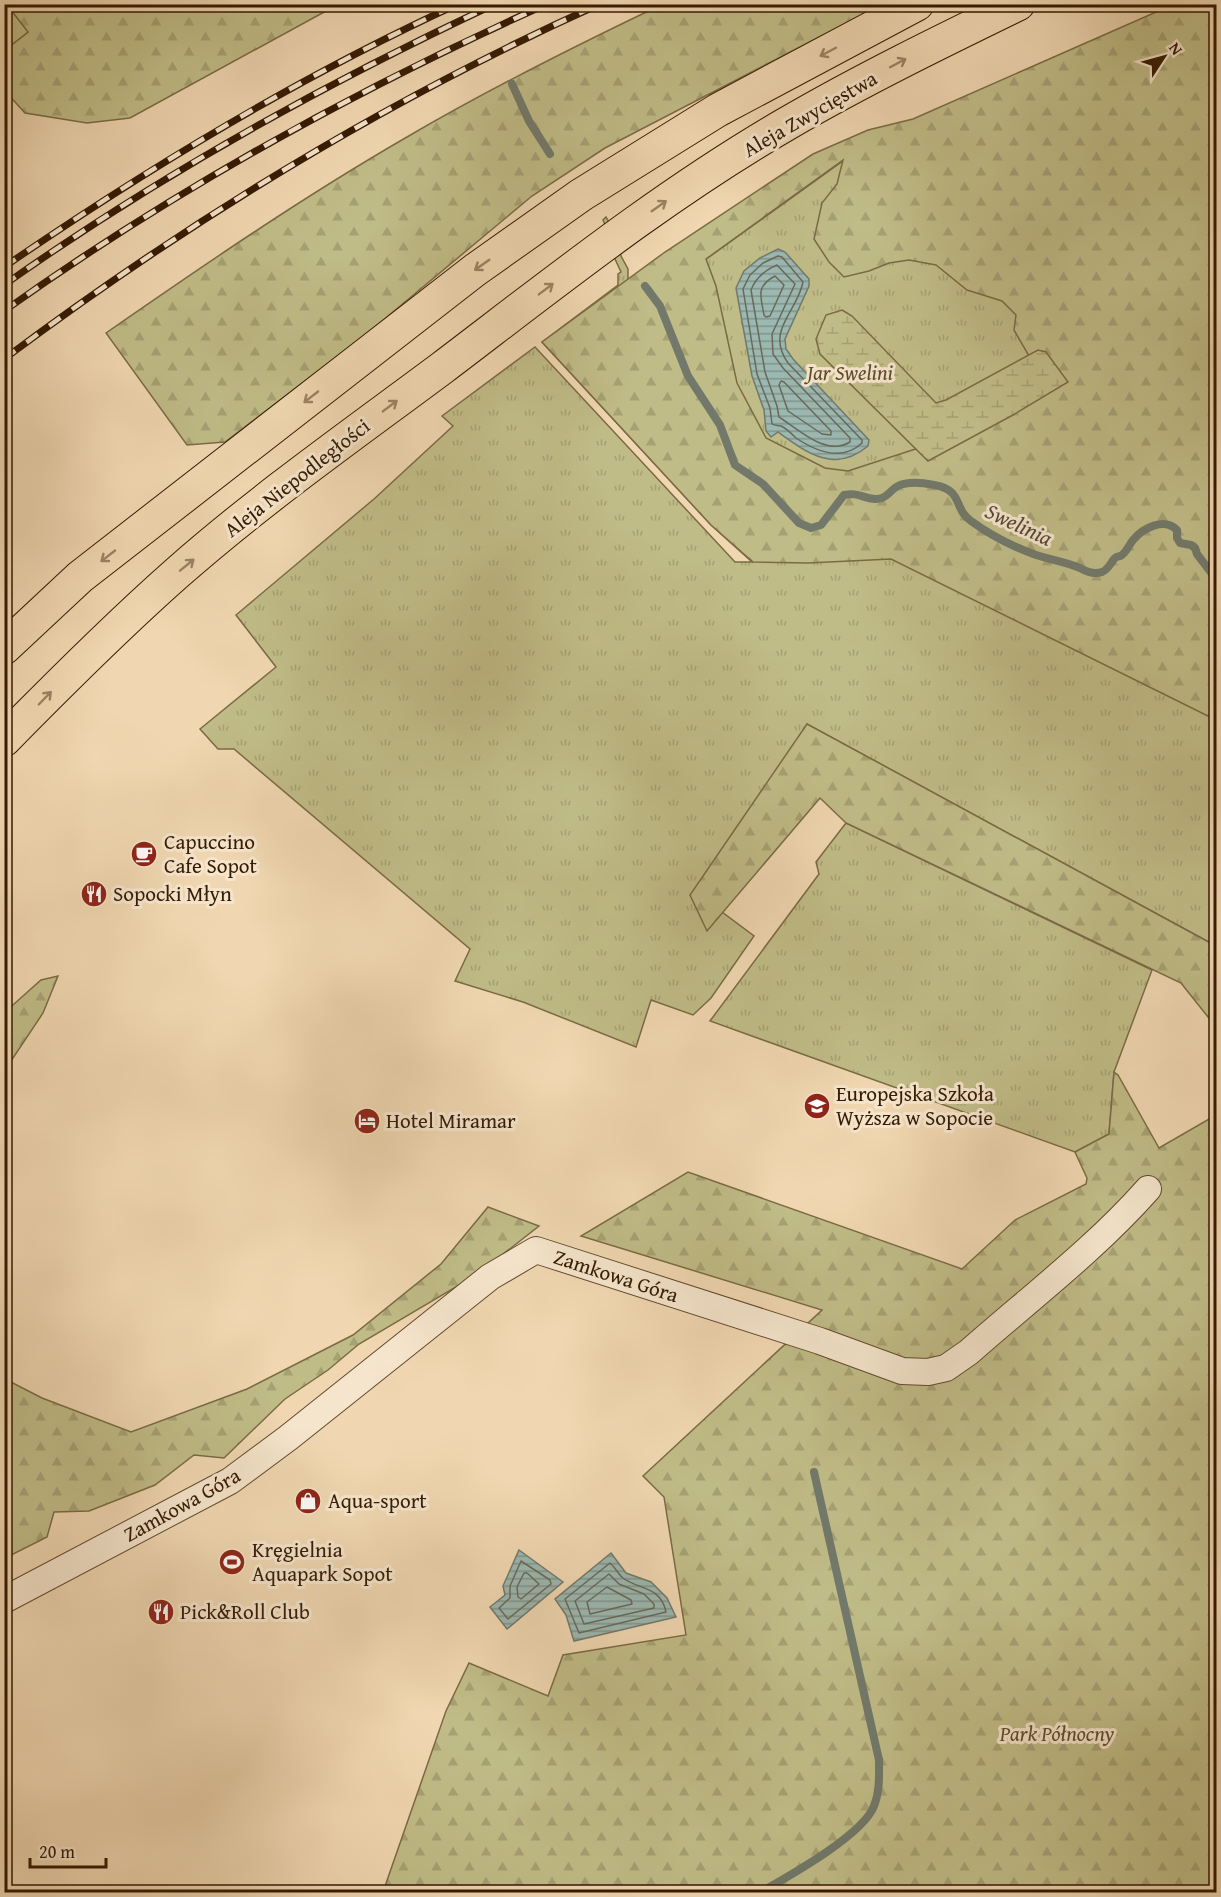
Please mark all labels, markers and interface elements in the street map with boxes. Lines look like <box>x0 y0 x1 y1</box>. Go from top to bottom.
north arrow <box>1134 27 1194 87</box>
text: N <box>1163 37 1189 60</box>
one-way arrow <box>819 46 837 58</box>
one-way arrow <box>889 57 907 68</box>
street label: Aleja Zwycięstwa <box>737 62 883 165</box>
one-way arrow <box>651 200 667 212</box>
one-way arrow <box>475 259 491 271</box>
one-way arrow <box>538 283 554 295</box>
park label: Jar Swelini <box>804 357 894 388</box>
one-way arrow <box>303 390 319 403</box>
one-way arrow <box>382 400 398 412</box>
street label: Aleja Niepodległości <box>217 411 376 545</box>
water label: Swelinia <box>980 495 1058 553</box>
one-way arrow <box>100 549 116 562</box>
one-way arrow <box>179 558 195 571</box>
one-way arrow <box>38 691 53 706</box>
place label: Capuccino Cafe Sopot <box>164 826 258 881</box>
cafe icon: Capuccino Cafe Sopot <box>129 839 159 869</box>
place label: Sopocki Młyn <box>113 878 232 909</box>
restaurant icon: Sopocki Młyn <box>79 879 109 909</box>
place label: Europejska Szkoła Wyższa w Sopocie <box>836 1078 994 1133</box>
school or university icon: Europejska Szkoła Wyższa w Sopocie <box>802 1091 832 1121</box>
place label: Hotel Miramar <box>386 1105 516 1136</box>
hotel icon: Hotel Miramar <box>352 1106 382 1136</box>
street label: Zamkowa Góra <box>550 1241 683 1310</box>
street label: Zamkowa Góra <box>118 1460 246 1550</box>
place label: Aqua-sport <box>328 1485 427 1516</box>
shop icon: Aqua-sport <box>293 1486 323 1516</box>
place label: Kręgielnia Aquapark Sopot <box>252 1534 393 1589</box>
sports icon: Kręgielnia Aquapark Sopot <box>217 1547 247 1577</box>
place label: Pick&Roll Club <box>180 1596 310 1627</box>
restaurant icon: Pick&Roll Club <box>146 1597 176 1627</box>
park label: Park Północny <box>999 1718 1114 1749</box>
scale bar <box>30 1831 106 1869</box>
text: 20 m <box>39 1838 75 1865</box>

